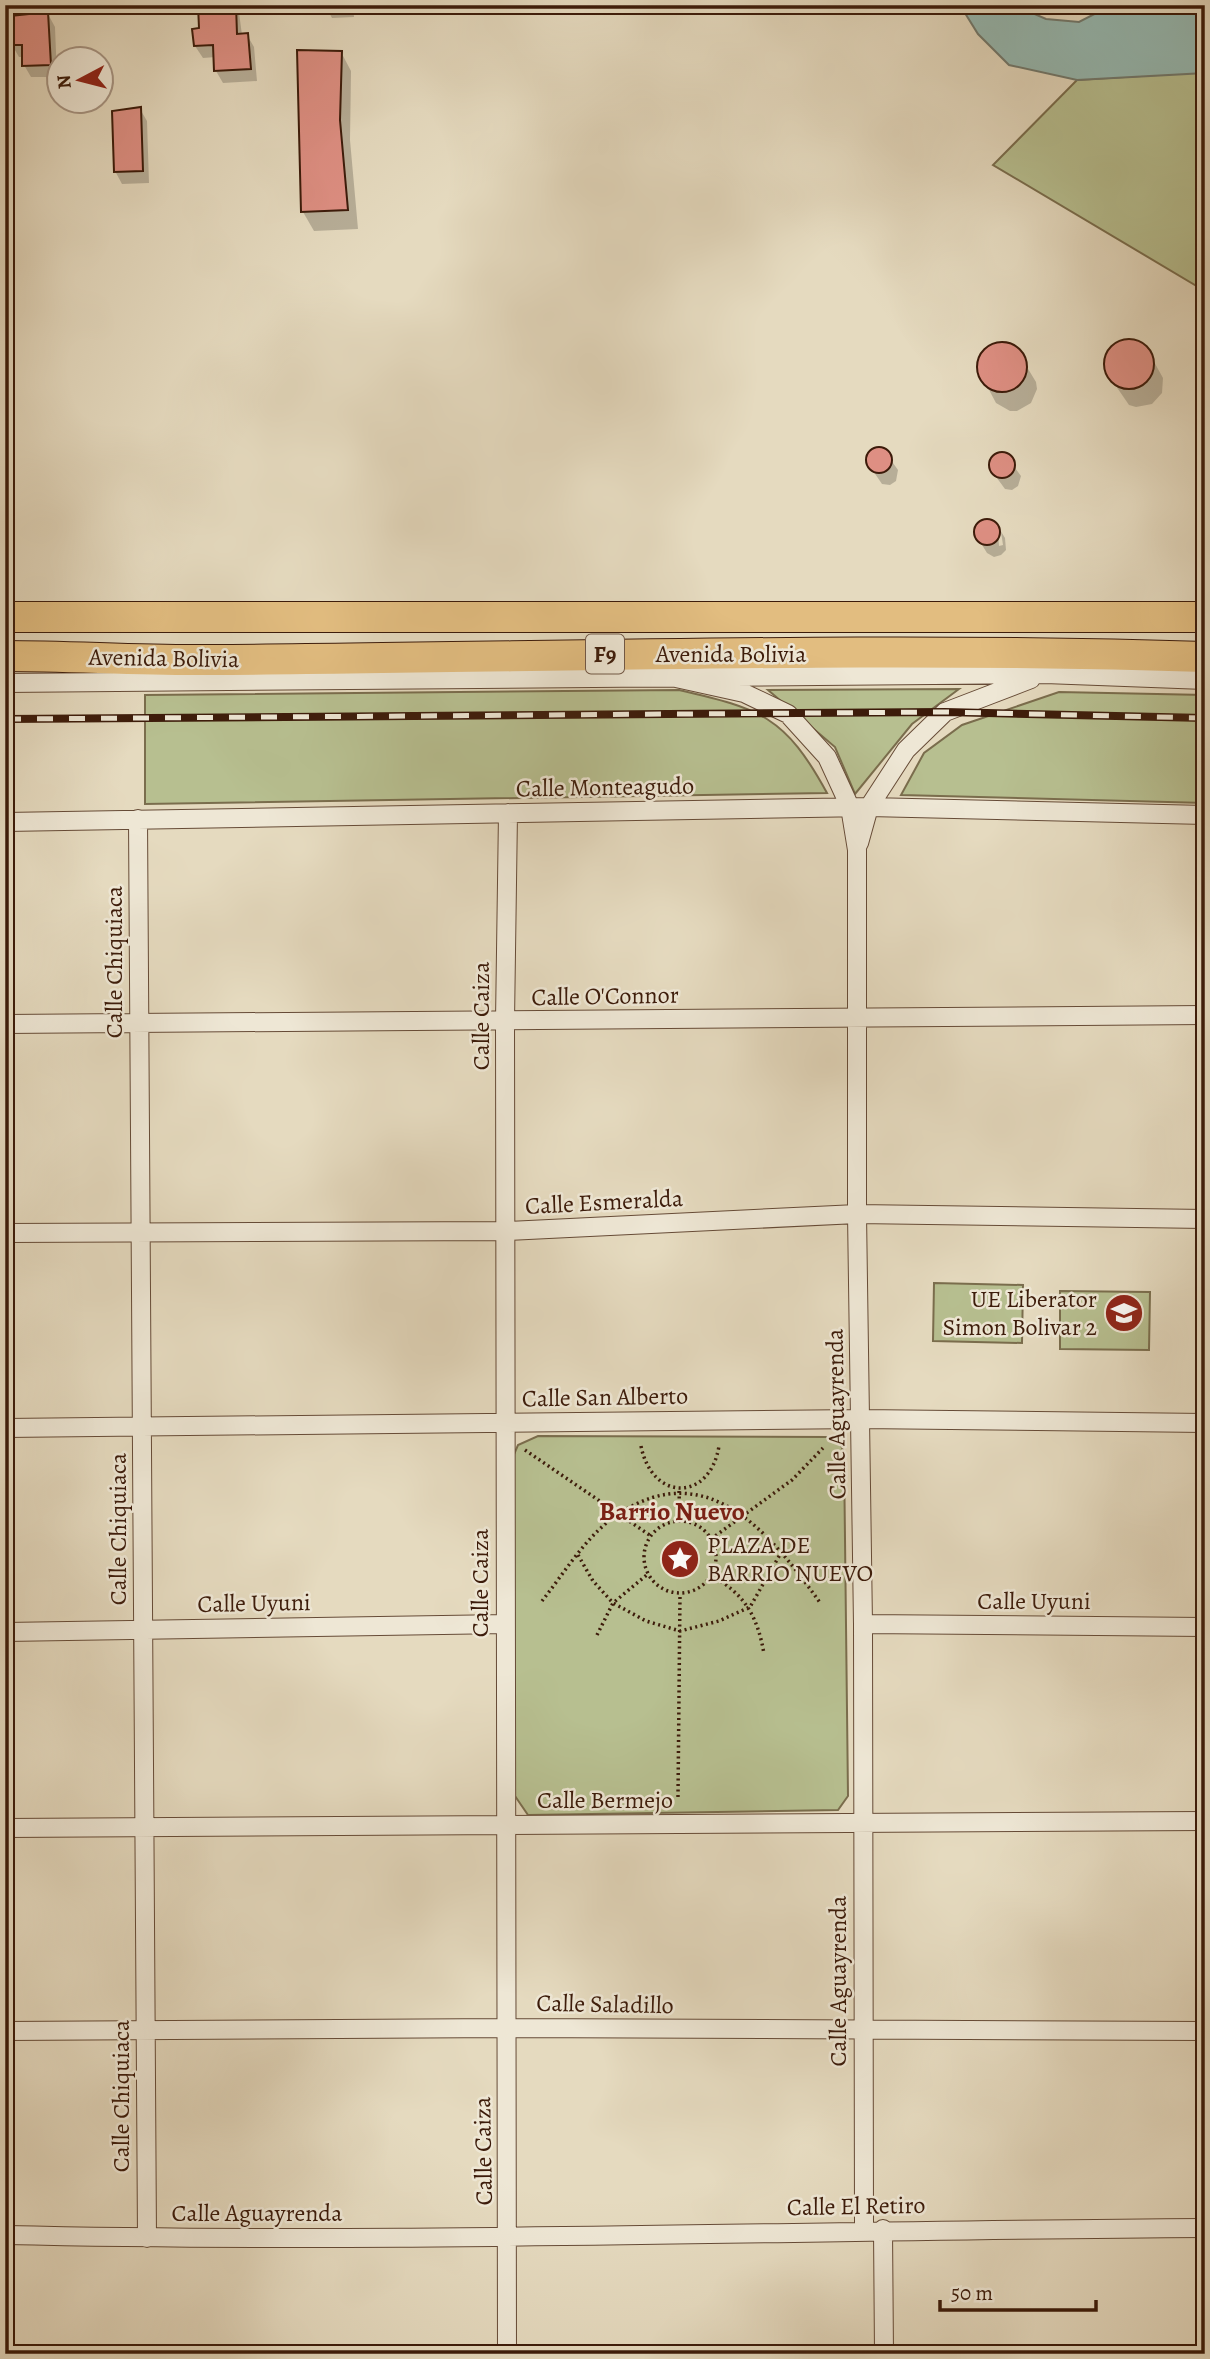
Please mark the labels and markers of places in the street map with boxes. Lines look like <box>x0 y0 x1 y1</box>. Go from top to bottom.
place label: UE Liberator Simon Bolivar 2 <box>942 1283 1097 1343</box>
school or university icon: UE Liberator Simon Bolivar 2 <box>1103 1292 1145 1334</box>
place label: PLAZA DE BARRIO NUEVO <box>707 1529 873 1589</box>
place icon: PLAZA DE BARRIO NUEVO <box>659 1538 701 1580</box>

